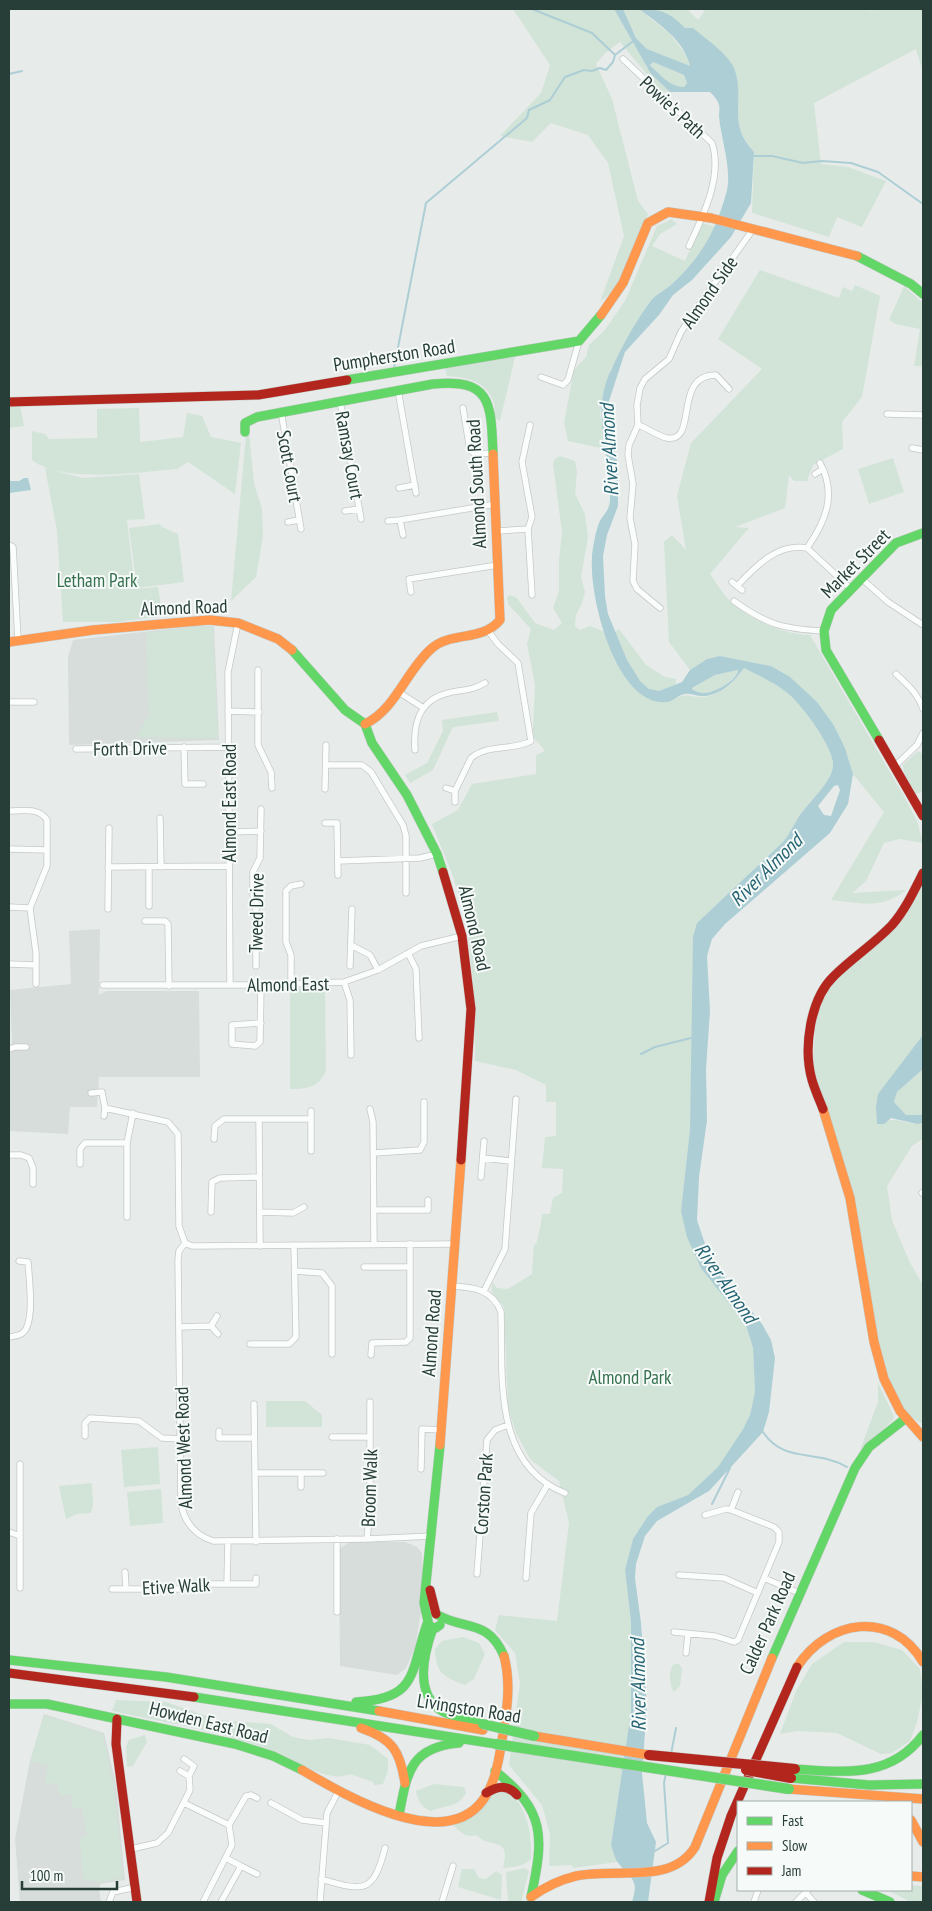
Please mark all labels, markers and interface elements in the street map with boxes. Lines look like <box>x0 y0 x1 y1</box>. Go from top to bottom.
street label: Powie's Path <box>635 71 711 143</box>
street label: Almond Side <box>675 251 743 333</box>
street label: Pumpherston Road <box>331 334 457 376</box>
water label: River Almond <box>593 401 624 497</box>
street label: Ramsay Court <box>330 409 370 502</box>
street label: Almond South Road <box>461 419 491 549</box>
street label: Scott Court <box>272 428 308 505</box>
street label: Market Street <box>815 523 895 603</box>
park label: Letham Park <box>57 568 138 592</box>
street label: Almond Road <box>140 593 228 621</box>
street label: Forth Drive <box>93 735 167 761</box>
street label: Almond East Road <box>217 744 241 862</box>
water label: River Almond <box>724 827 809 912</box>
street label: Tweed Drive <box>243 873 269 953</box>
street label: Almond Road <box>454 883 496 973</box>
street label: Almond East <box>247 971 330 997</box>
water label: River Almond <box>689 1238 764 1330</box>
street label: Almond Road <box>416 1289 446 1377</box>
park label: Almond Park <box>589 1365 672 1389</box>
street label: Almond West Road <box>169 1386 197 1510</box>
street label: Broom Walk <box>356 1448 382 1527</box>
street label: Corston Park <box>468 1452 498 1536</box>
street label: Calder Park Road <box>734 1568 800 1678</box>
street label: Etive Walk <box>141 1572 211 1600</box>
water label: River Almond <box>624 1636 652 1731</box>
street label: Livingston Road <box>415 1688 523 1728</box>
street label: Howden East Road <box>147 1696 271 1748</box>
legend <box>737 1801 912 1891</box>
text: Fast <box>782 1811 803 1830</box>
text: Slow <box>782 1836 807 1855</box>
scale bar <box>22 1858 118 1890</box>
text: Jam <box>781 1861 801 1880</box>
text: 100 m <box>30 1866 63 1885</box>

